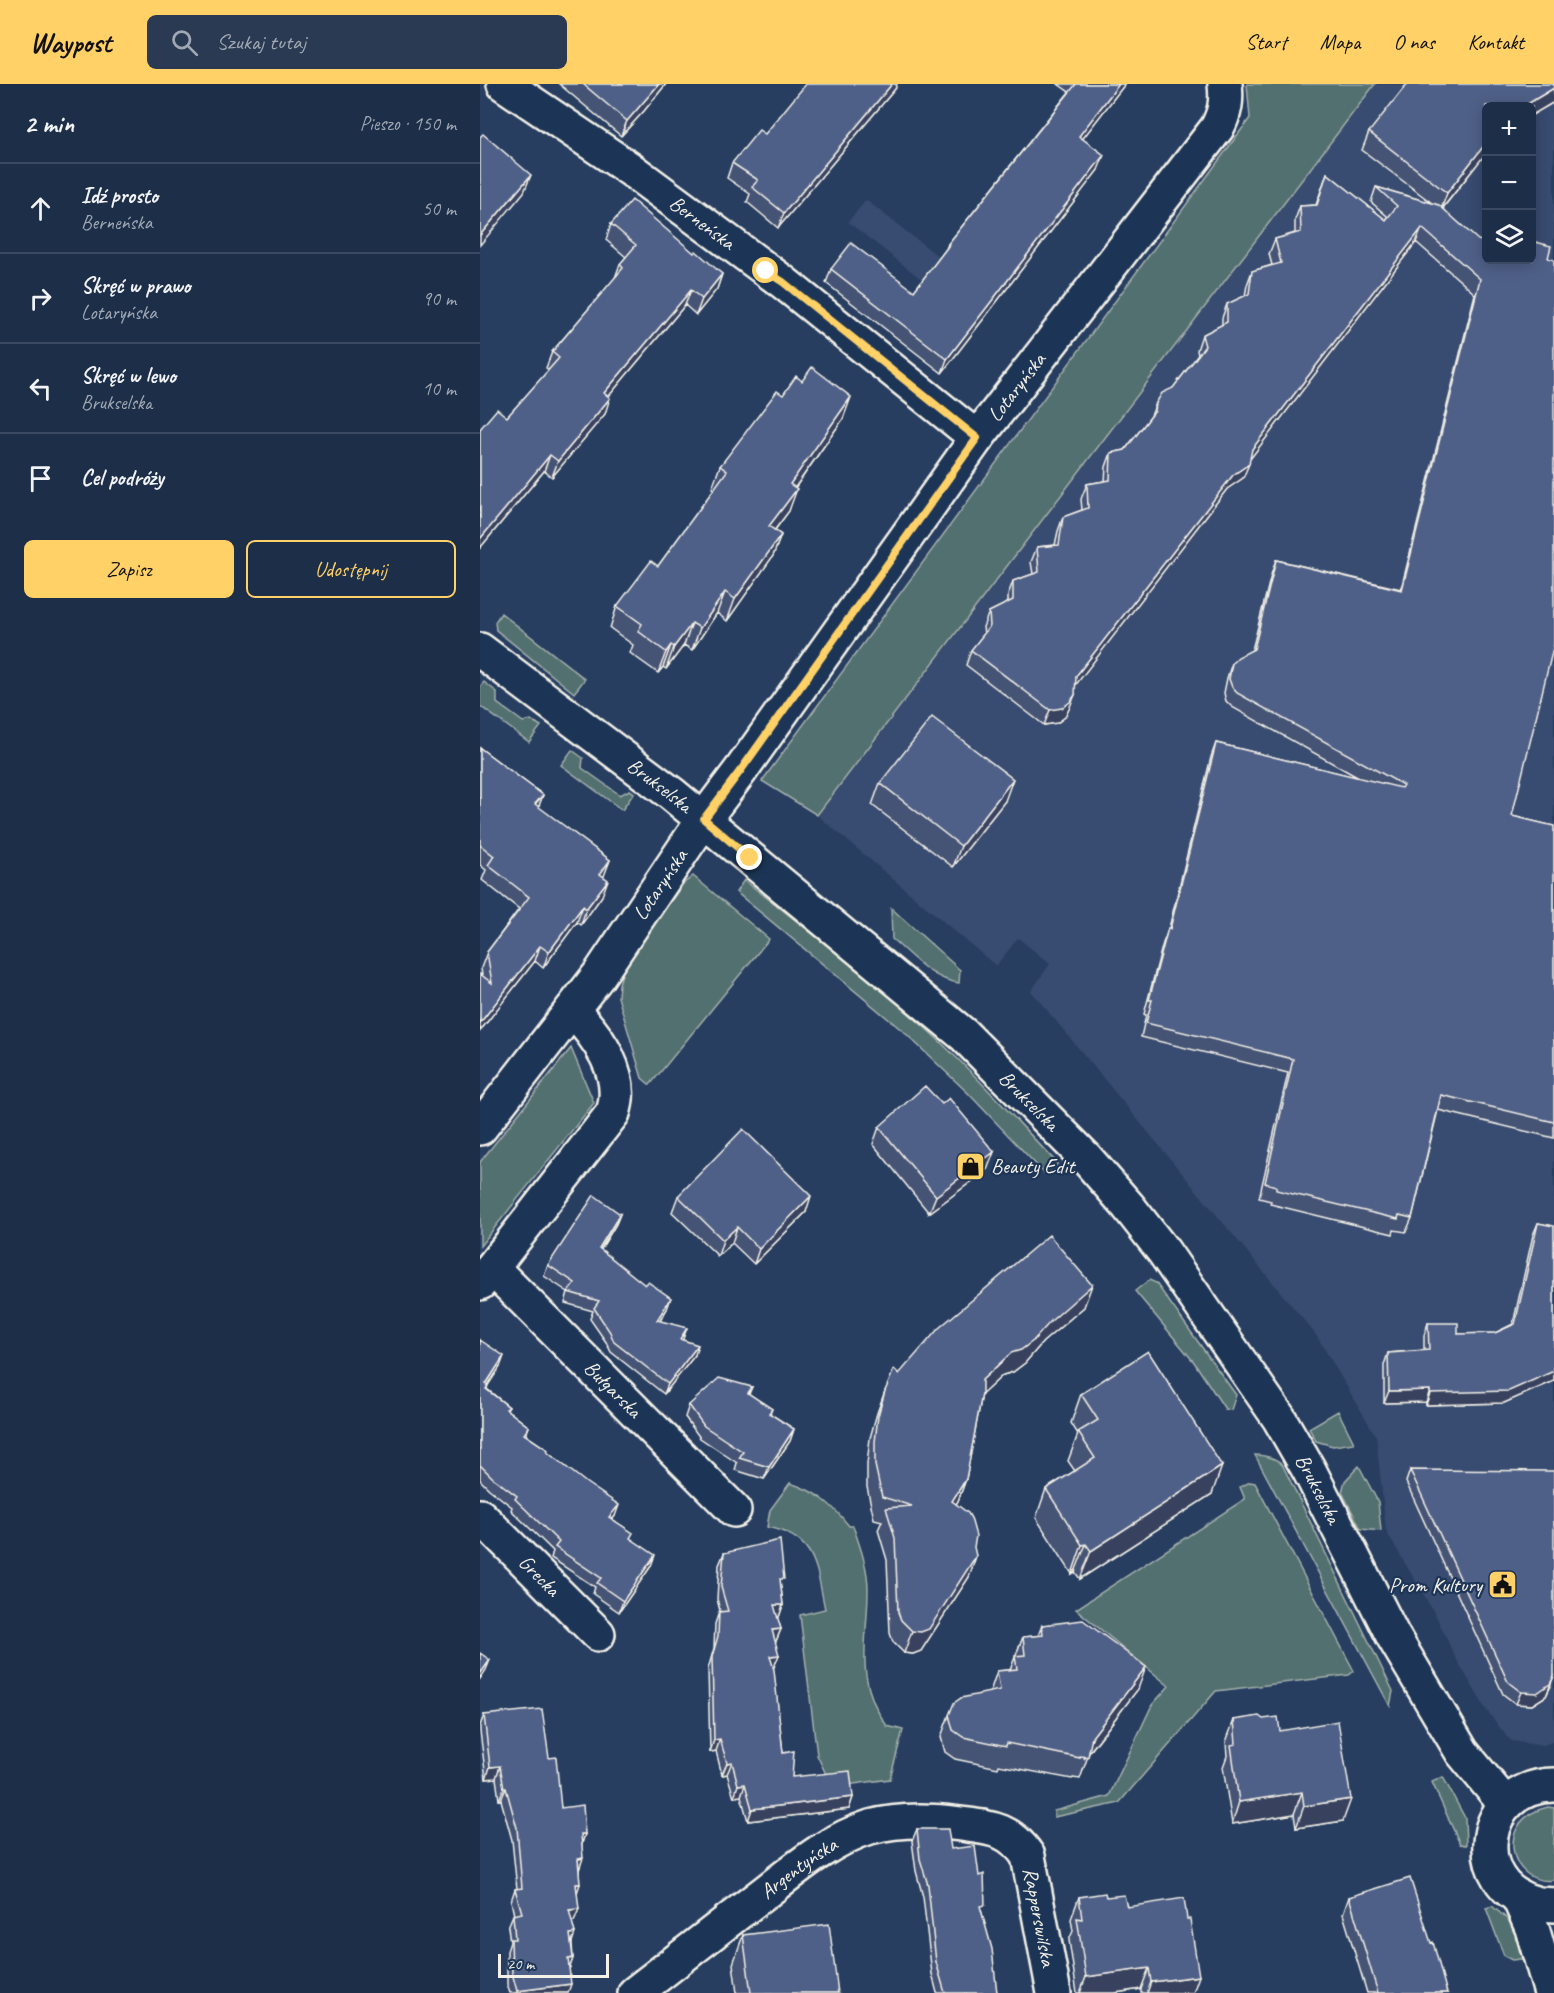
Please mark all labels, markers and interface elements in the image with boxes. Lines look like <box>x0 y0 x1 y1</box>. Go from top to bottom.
search box <box>147 15 567 69</box>
text: Waypost <box>30 25 111 60</box>
icon: search <box>168 26 201 59</box>
text: Szukaj tutaj <box>216 28 306 56</box>
text: Start <box>1246 29 1287 55</box>
text: Mapa <box>1320 29 1360 55</box>
text: O nas <box>1393 29 1435 55</box>
text: Kontakt <box>1468 29 1524 55</box>
map controls <box>1482 102 1536 264</box>
button: + <box>1482 102 1536 156</box>
text: 2 min <box>24 107 74 140</box>
text: Pieszo · 150 m <box>360 111 456 136</box>
button: − <box>1482 156 1536 210</box>
text: Idź prosto <box>81 182 158 210</box>
street label: Berneńska <box>664 190 742 256</box>
icon: ahead <box>24 192 57 225</box>
text: 50 m <box>422 196 456 221</box>
text: Berneńska <box>81 210 152 235</box>
button: layers <box>1482 210 1536 264</box>
route start <box>752 257 778 283</box>
text: Skręć w prawo <box>81 272 190 300</box>
icon: right <box>24 282 57 315</box>
text: 90 m <box>422 286 456 311</box>
text: Lotaryńska <box>81 300 157 325</box>
street label: Lotaryńska <box>982 346 1052 427</box>
text: Skręć w lewo <box>81 362 176 390</box>
icon: left <box>24 372 57 405</box>
text: 10 m <box>422 376 456 401</box>
text: Brukselska <box>81 390 152 415</box>
icon: arrive <box>24 462 57 495</box>
text: Cel podróży <box>81 464 164 492</box>
button: Zapisz <box>24 540 234 598</box>
button: Udostępnij <box>246 540 456 598</box>
street label: Brukselska <box>622 752 699 820</box>
street label: Lotaryńska <box>627 843 694 925</box>
route end <box>736 844 762 870</box>
street label: Brukselska <box>993 1065 1066 1138</box>
shop icon: Beauty Edit <box>954 1150 986 1182</box>
place label: Beauty Edit <box>991 1153 1076 1179</box>
street label: Bułgarska <box>579 1355 648 1424</box>
street label: Brukselska <box>1289 1449 1348 1530</box>
street label: Grecka <box>513 1549 567 1603</box>
public building icon: Prom Kultury <box>1487 1569 1519 1601</box>
place label: Prom Kultury <box>1389 1572 1484 1598</box>
street label: Argentyńska <box>755 1830 843 1904</box>
street label: Rapperswilska <box>1017 1865 1062 1970</box>
scale bar <box>498 1951 609 1978</box>
text: 20 m <box>507 1954 534 1974</box>

